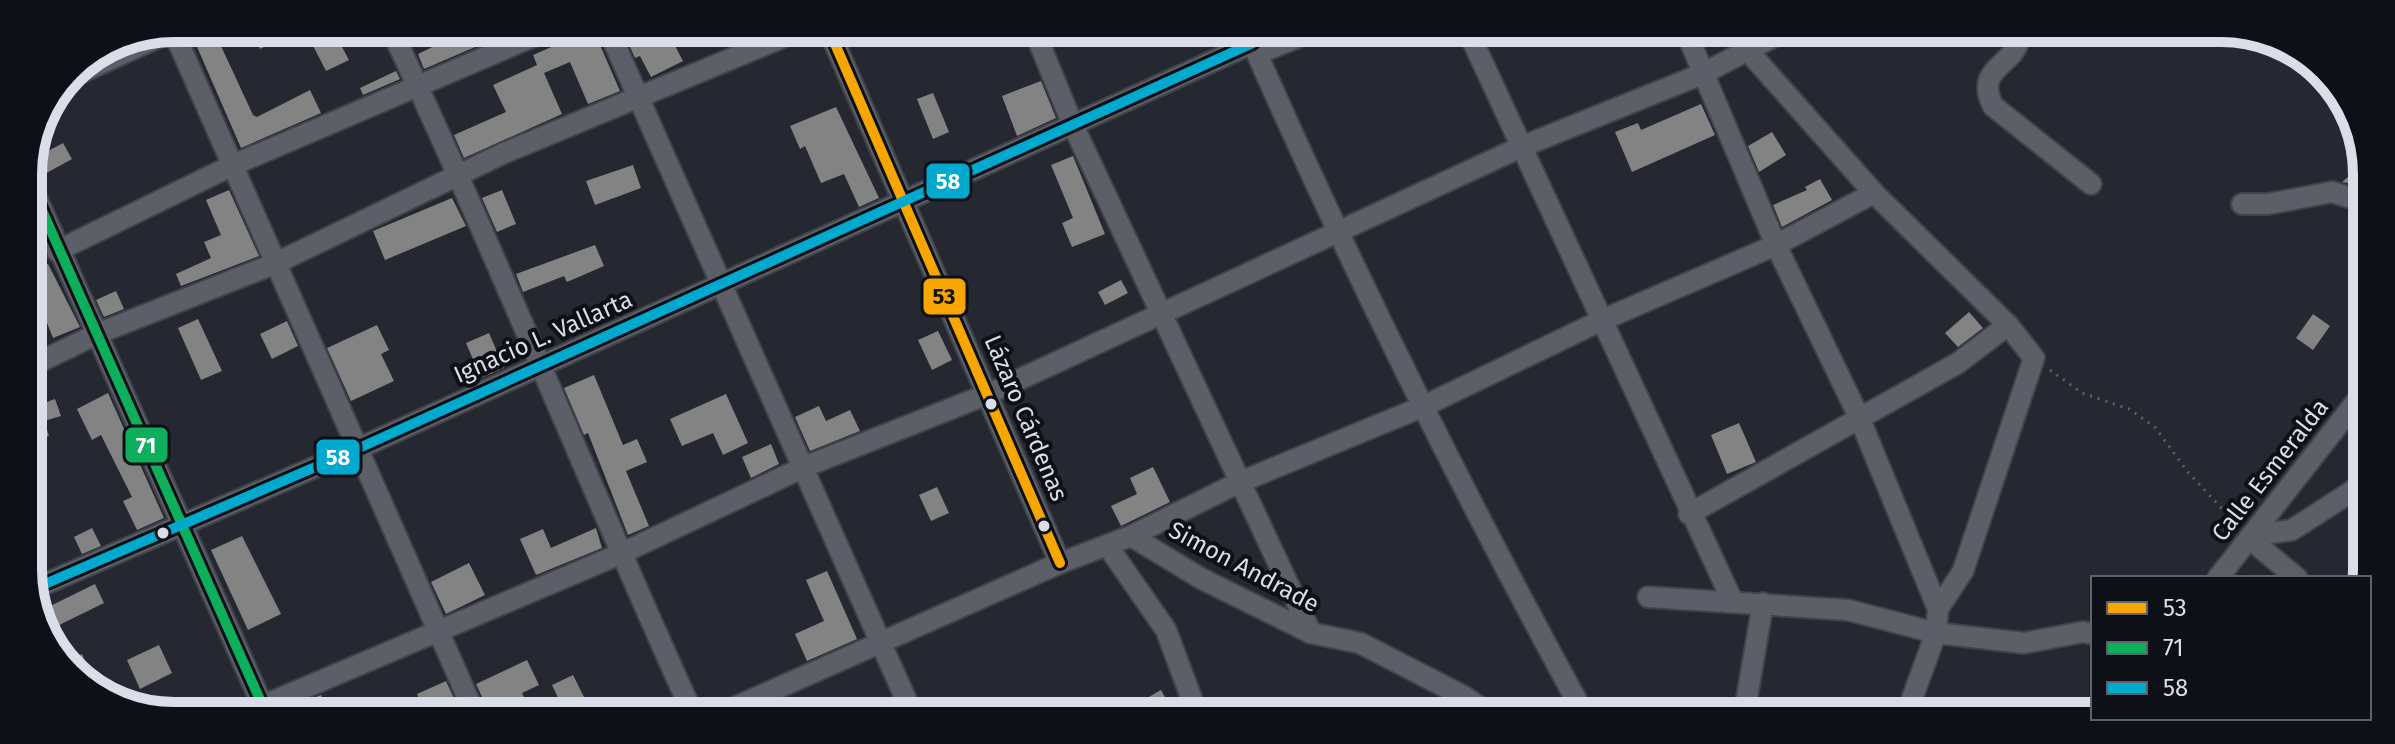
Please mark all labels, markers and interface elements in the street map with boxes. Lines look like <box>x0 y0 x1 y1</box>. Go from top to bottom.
line badge: 58 <box>925 162 971 200</box>
text: 58 <box>936 168 961 195</box>
line badge: 53 <box>922 277 967 316</box>
text: 53 <box>932 283 956 310</box>
street label: Ignacio L. Vallarta <box>449 285 637 389</box>
street label: Lázaro Cárdenas <box>978 331 1074 505</box>
street label: Calle Esmeralda <box>2206 393 2334 547</box>
unlabelled marker <box>983 396 999 412</box>
line badge: 71 <box>124 426 169 464</box>
text: 71 <box>136 432 156 459</box>
line badge: 58 <box>315 438 361 476</box>
text: 58 <box>326 444 351 471</box>
street label: Simon Andrade <box>1164 516 1324 618</box>
unlabelled marker <box>1036 518 1052 534</box>
unlabelled marker <box>155 525 171 541</box>
legend <box>2091 576 2371 720</box>
text: 53 <box>2163 594 2187 622</box>
text: 71 <box>2163 634 2184 662</box>
text: 58 <box>2163 674 2188 702</box>

